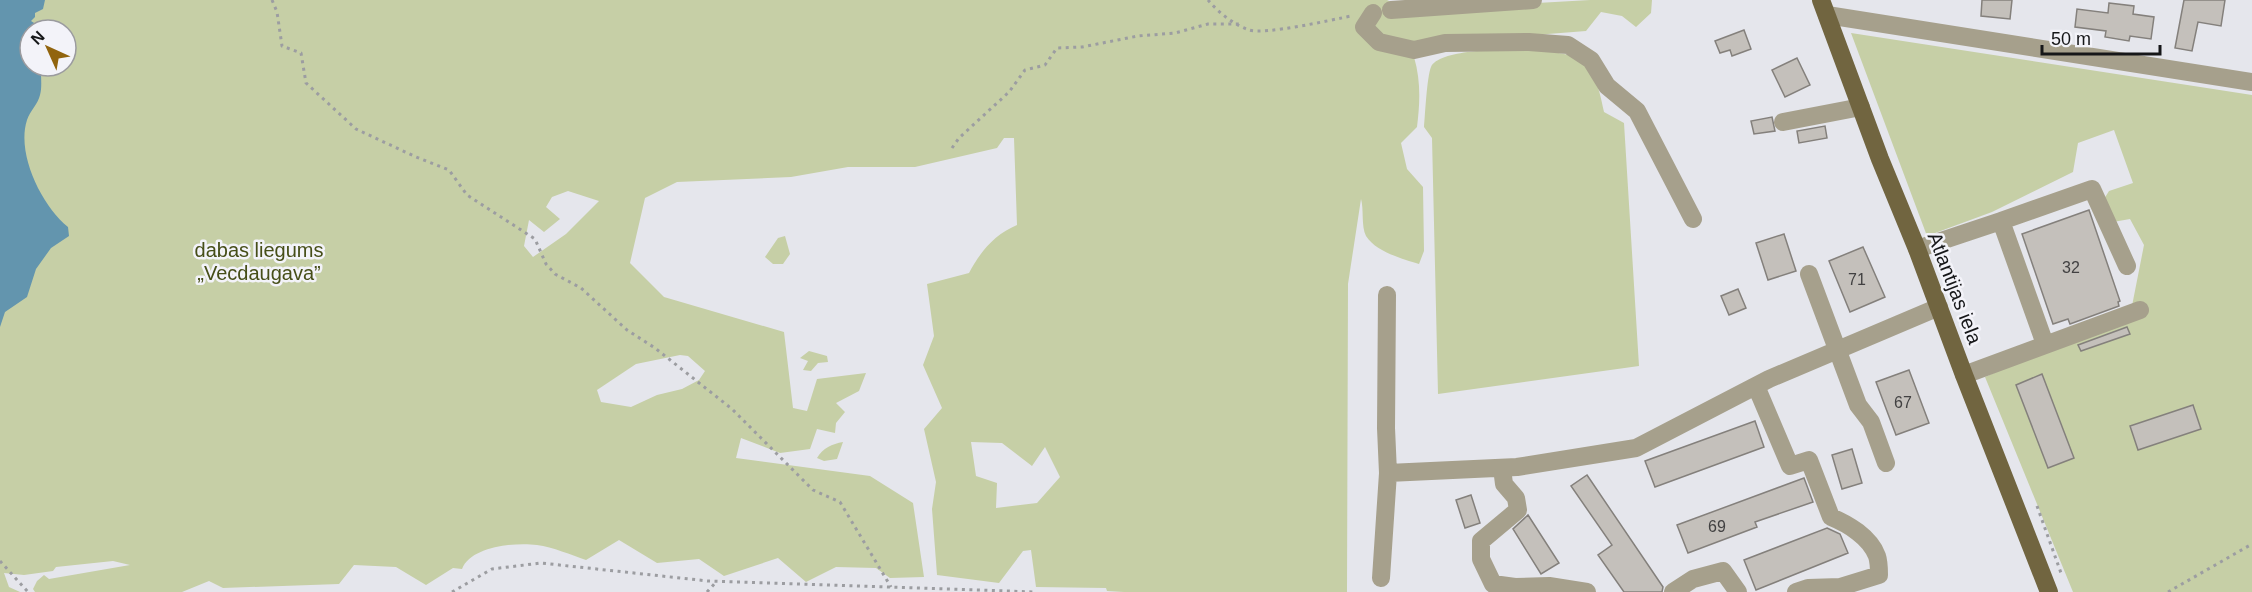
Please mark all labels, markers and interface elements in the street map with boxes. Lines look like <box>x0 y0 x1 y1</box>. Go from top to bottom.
north arrow <box>18 18 78 78</box>
scale bar <box>2042 18 2160 56</box>
text: N <box>28 28 48 48</box>
text: 50 m <box>2051 29 2091 49</box>
street label: Atlantijas iela <box>1924 229 1987 348</box>
park label: dabas liegums „Vecdaugava” <box>195 239 323 284</box>
house number: 32 <box>2062 259 2080 276</box>
house number: 71 <box>1848 271 1866 288</box>
house number: 67 <box>1894 394 1912 411</box>
house number: 69 <box>1708 518 1726 535</box>

